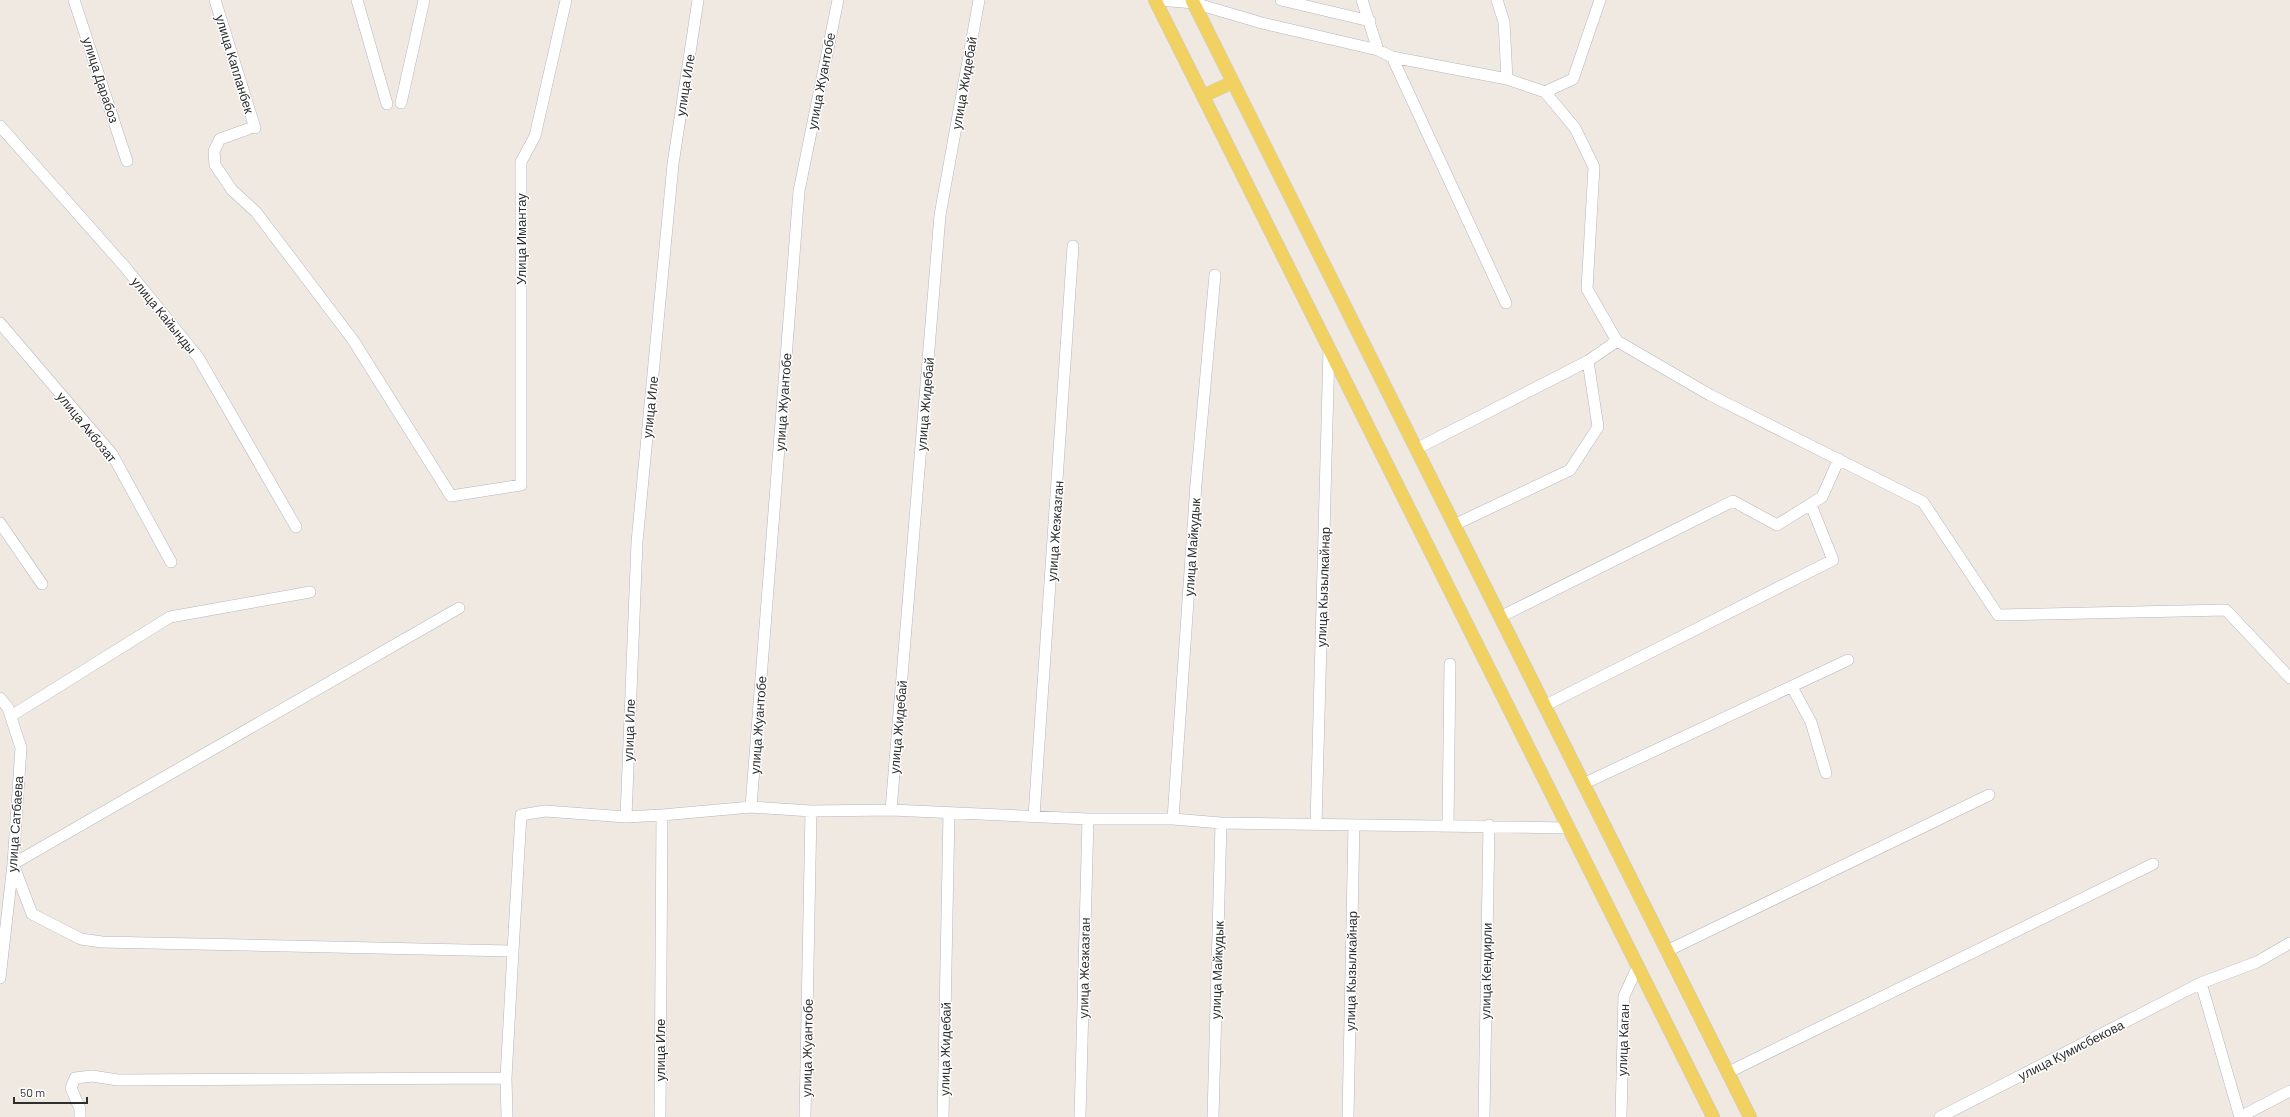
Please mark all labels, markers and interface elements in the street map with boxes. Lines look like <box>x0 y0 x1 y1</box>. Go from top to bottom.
street label: улица Капланбек <box>212 13 258 116</box>
street label: улица Жуантобе <box>804 31 838 131</box>
street label: улица Дарабоз <box>80 35 122 125</box>
street label: улица Жидебай <box>948 35 980 131</box>
street label: улица Иле <box>672 53 698 117</box>
street label: Улица Имантау <box>513 193 529 285</box>
street label: улица Кайынды <box>128 273 200 357</box>
street label: улица Жуантобе <box>772 352 794 452</box>
street label: улица Жидебай <box>913 357 937 451</box>
street label: улица Иле <box>639 375 661 439</box>
street label: улица Акбозат <box>54 388 120 466</box>
street label: улица Жезказган <box>1043 480 1067 582</box>
street label: улица Майкудык <box>1181 497 1203 597</box>
street label: улица Кызылкайнар <box>1313 527 1333 647</box>
street label: улица Жуантобе <box>747 675 769 775</box>
street label: улица Жидебай <box>886 680 910 774</box>
street label: улица Иле <box>620 698 638 762</box>
street label: улица Сатбаева <box>4 775 26 873</box>
street label: улица Кызылкайнар <box>1342 911 1360 1031</box>
street label: улица Жезказган <box>1075 917 1093 1019</box>
street label: улица Майкудык <box>1207 920 1227 1019</box>
street label: улица Кендирли <box>1477 922 1495 1020</box>
street label: улица Жуантобе <box>798 999 816 1097</box>
street label: улица Жидебай <box>936 1002 954 1096</box>
street label: улица Каган <box>1614 1004 1632 1076</box>
street label: улица Кумисбекова <box>2015 1016 2127 1084</box>
street label: улица Иле <box>652 1019 668 1081</box>
scale bar <box>14 1079 87 1105</box>
text: 50 m <box>20 1085 45 1099</box>

